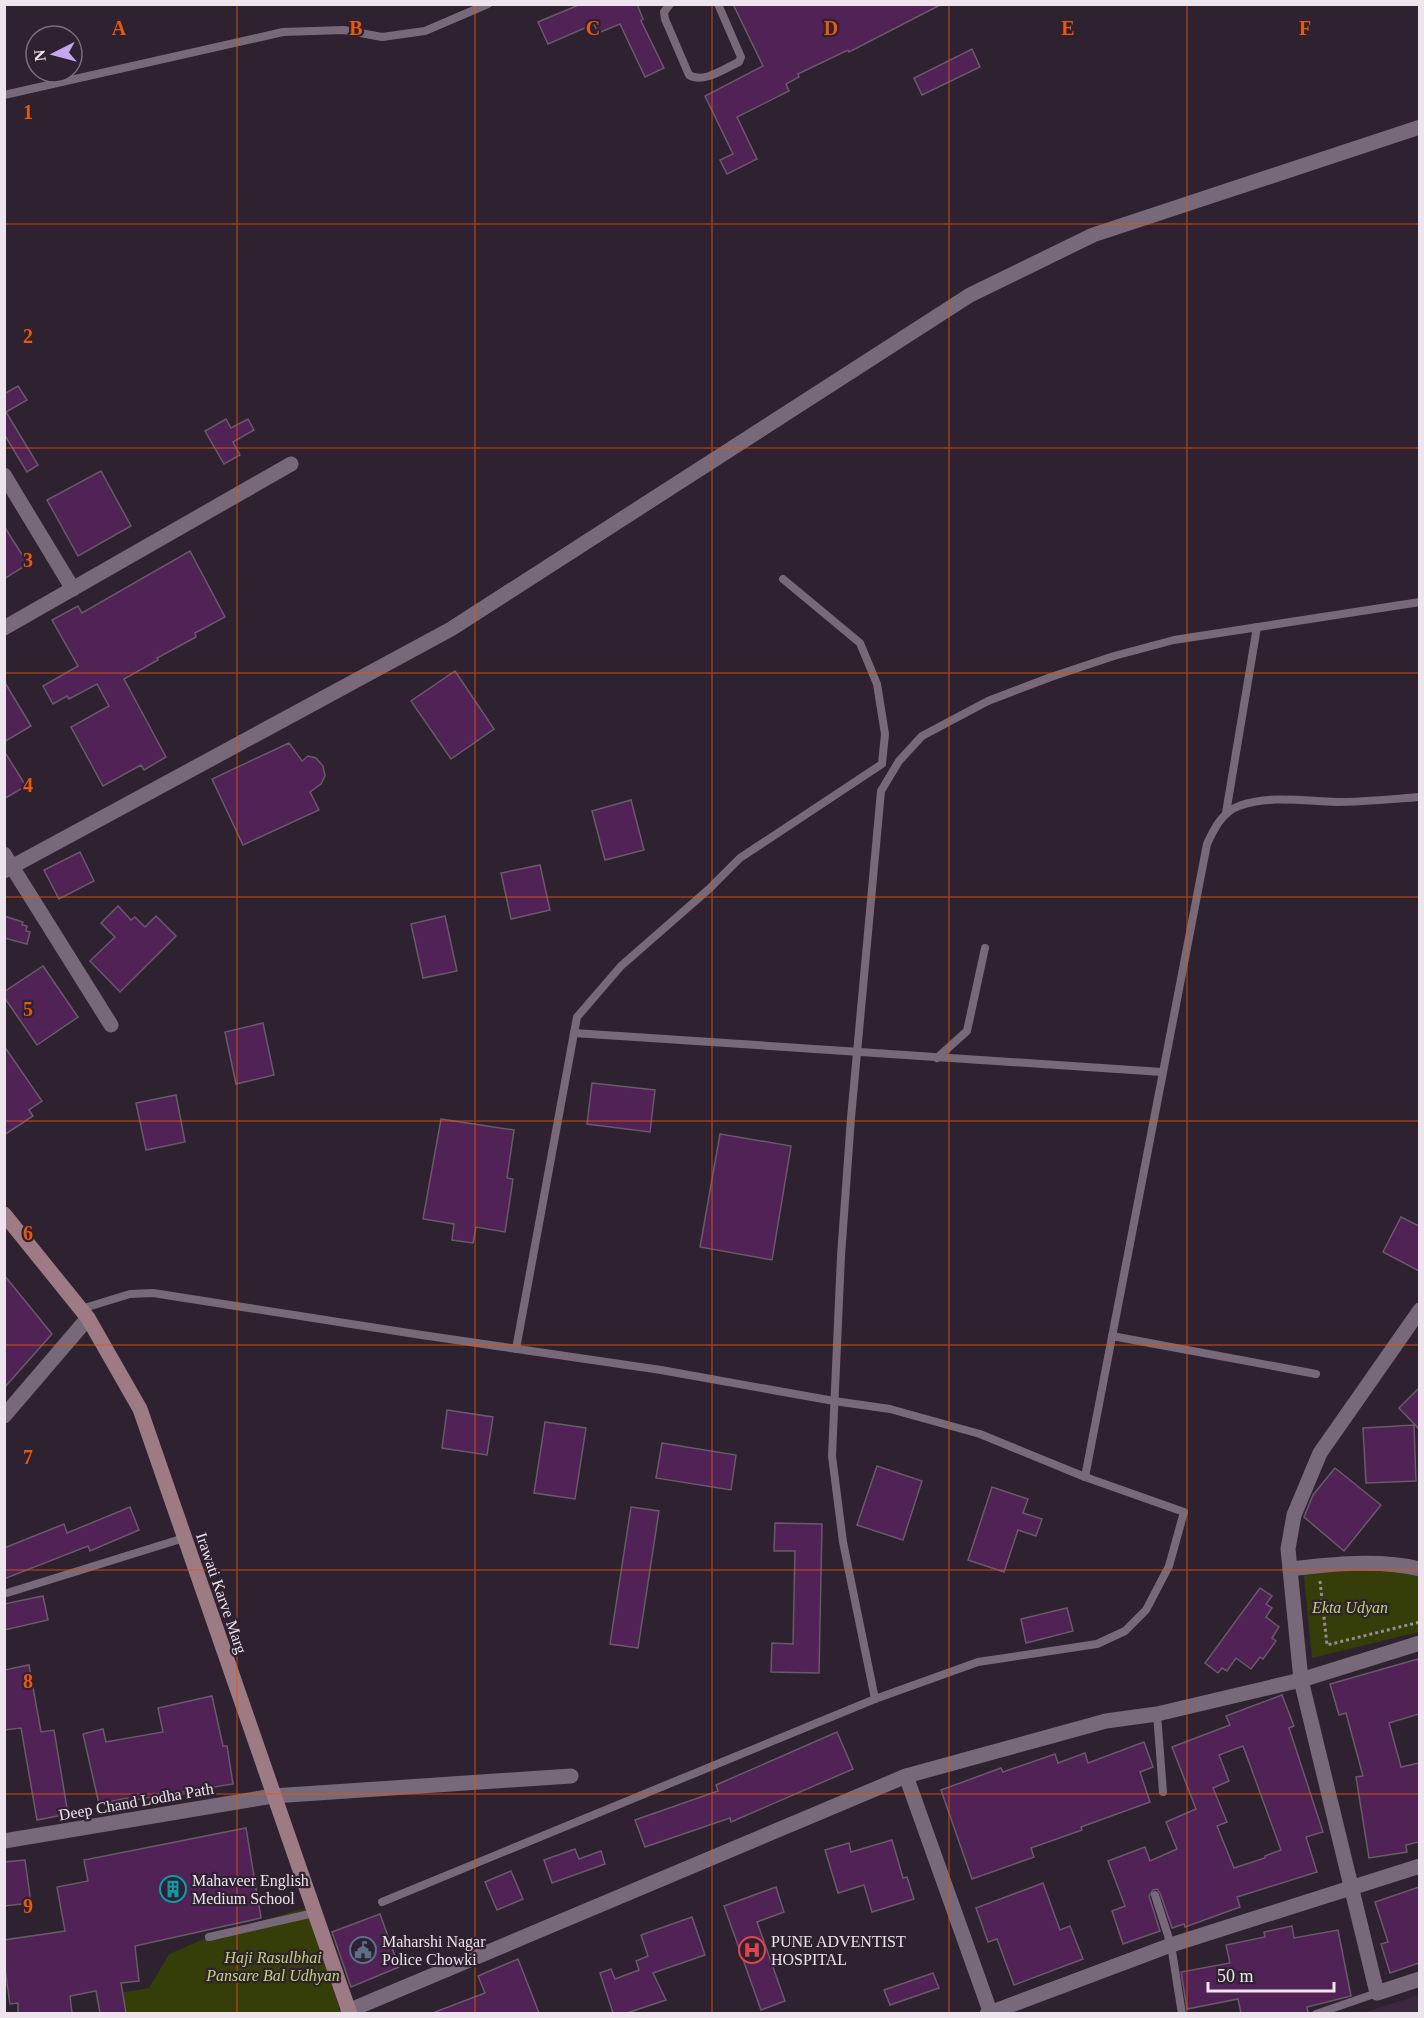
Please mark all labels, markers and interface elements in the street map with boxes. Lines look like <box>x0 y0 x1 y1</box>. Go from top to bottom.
text: A <box>112 17 127 39</box>
text: B <box>349 17 363 39</box>
text: C <box>586 17 600 39</box>
text: D <box>824 17 838 39</box>
text: E <box>1061 17 1075 39</box>
text: F <box>1299 17 1311 39</box>
north arrow <box>24 24 84 84</box>
text: N <box>30 48 49 62</box>
text: 1 <box>23 101 33 123</box>
text: 2 <box>23 325 33 347</box>
text: 3 <box>23 549 33 571</box>
text: 4 <box>23 774 33 796</box>
text: 5 <box>23 998 33 1020</box>
text: 6 <box>23 1222 33 1244</box>
text: 7 <box>23 1446 33 1468</box>
street label: Irawati Karve Marg <box>192 1530 250 1656</box>
park label: Ekta Udyan <box>1311 1599 1388 1617</box>
text: 8 <box>23 1670 33 1692</box>
street label: Deep Chand Lodha Path <box>57 1780 215 1824</box>
place label: Mahaveer English Medium School <box>192 1872 309 1907</box>
building icon: Mahaveer English Medium School <box>158 1874 188 1904</box>
text: 9 <box>23 1895 33 1917</box>
place label: Maharshi Nagar Police Chowki <box>382 1933 486 1968</box>
place label: PUNE ADVENTIST HOSPITAL <box>771 1933 906 1968</box>
public building icon: Maharshi Nagar Police Chowki <box>348 1935 378 1965</box>
hospital icon: PUNE ADVENTIST HOSPITAL <box>737 1935 767 1965</box>
park label: Haji Rasulbhai Pansare Bal Udhyan <box>205 1949 340 1985</box>
scale bar <box>1208 1955 1334 1993</box>
text: 50 m <box>1217 1966 1254 1986</box>

